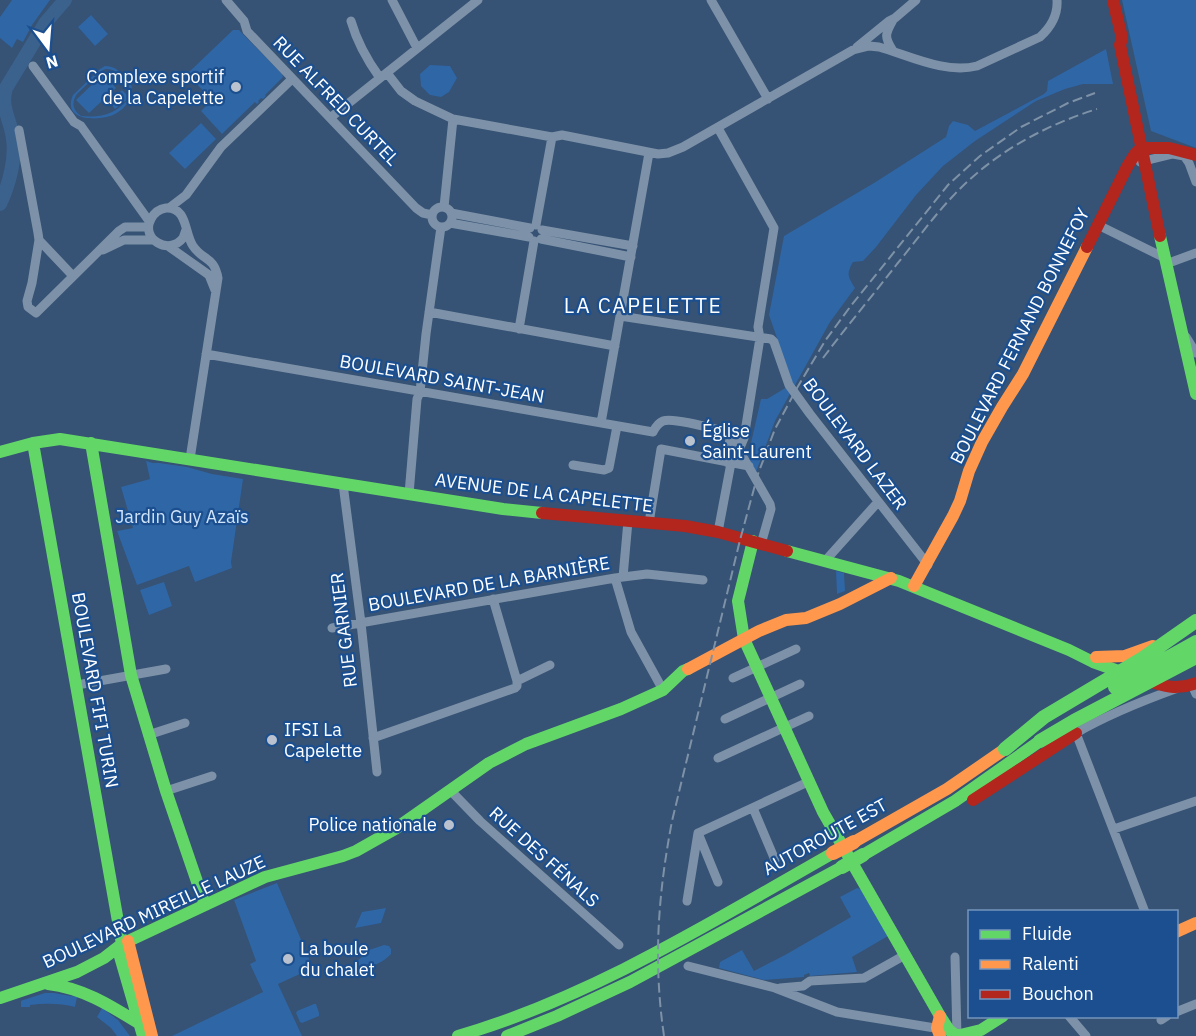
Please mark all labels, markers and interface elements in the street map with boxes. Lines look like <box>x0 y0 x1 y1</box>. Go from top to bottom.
north arrow <box>18 18 78 78</box>
street label: RUE ALFRED CURTEL <box>269 31 404 170</box>
text: N <box>44 51 60 74</box>
place label: Complexe sportif de la Capelette <box>86 65 224 109</box>
marker: Complexe sportif de la Capelette <box>229 80 243 94</box>
street label: BOULEVARD FERNAND BONNEFOY <box>945 204 1094 468</box>
district label: LA CAPELETTE <box>564 291 722 319</box>
street label: BOULEVARD SAINT-JEAN <box>338 349 546 408</box>
street label: BOULEVARD LAZER <box>798 373 912 514</box>
place label: Église Saint-Laurent <box>702 419 812 463</box>
marker: Église Saint-Laurent <box>683 434 697 448</box>
street label: AVENUE DE LA CAPELETTE <box>434 468 654 517</box>
park label: Jardin Guy Azaïs <box>115 505 249 528</box>
street label: BOULEVARD DE LA BARNIÈRE <box>366 551 611 616</box>
street label: RUE GARNIER <box>325 571 362 689</box>
street label: BOULEVARD FIFI TURIN <box>67 590 124 790</box>
place label: IFSI La Capelette <box>284 718 362 762</box>
marker: IFSI La Capelette <box>265 733 279 747</box>
street label: AUTOROUTE EST <box>759 793 891 880</box>
street label: RUE DES FÉNALS <box>485 801 604 912</box>
place label: Police nationale <box>309 813 437 836</box>
marker: Police nationale <box>442 818 456 832</box>
street label: BOULEVARD MIREILLE LAUZE <box>39 850 269 973</box>
legend <box>968 910 1178 1018</box>
text: Fluide <box>1022 922 1072 945</box>
place label: La boule du chalet <box>300 937 375 981</box>
marker: La boule du chalet <box>281 952 295 966</box>
text: Ralenti <box>1022 952 1079 975</box>
text: Bouchon <box>1022 982 1094 1005</box>

